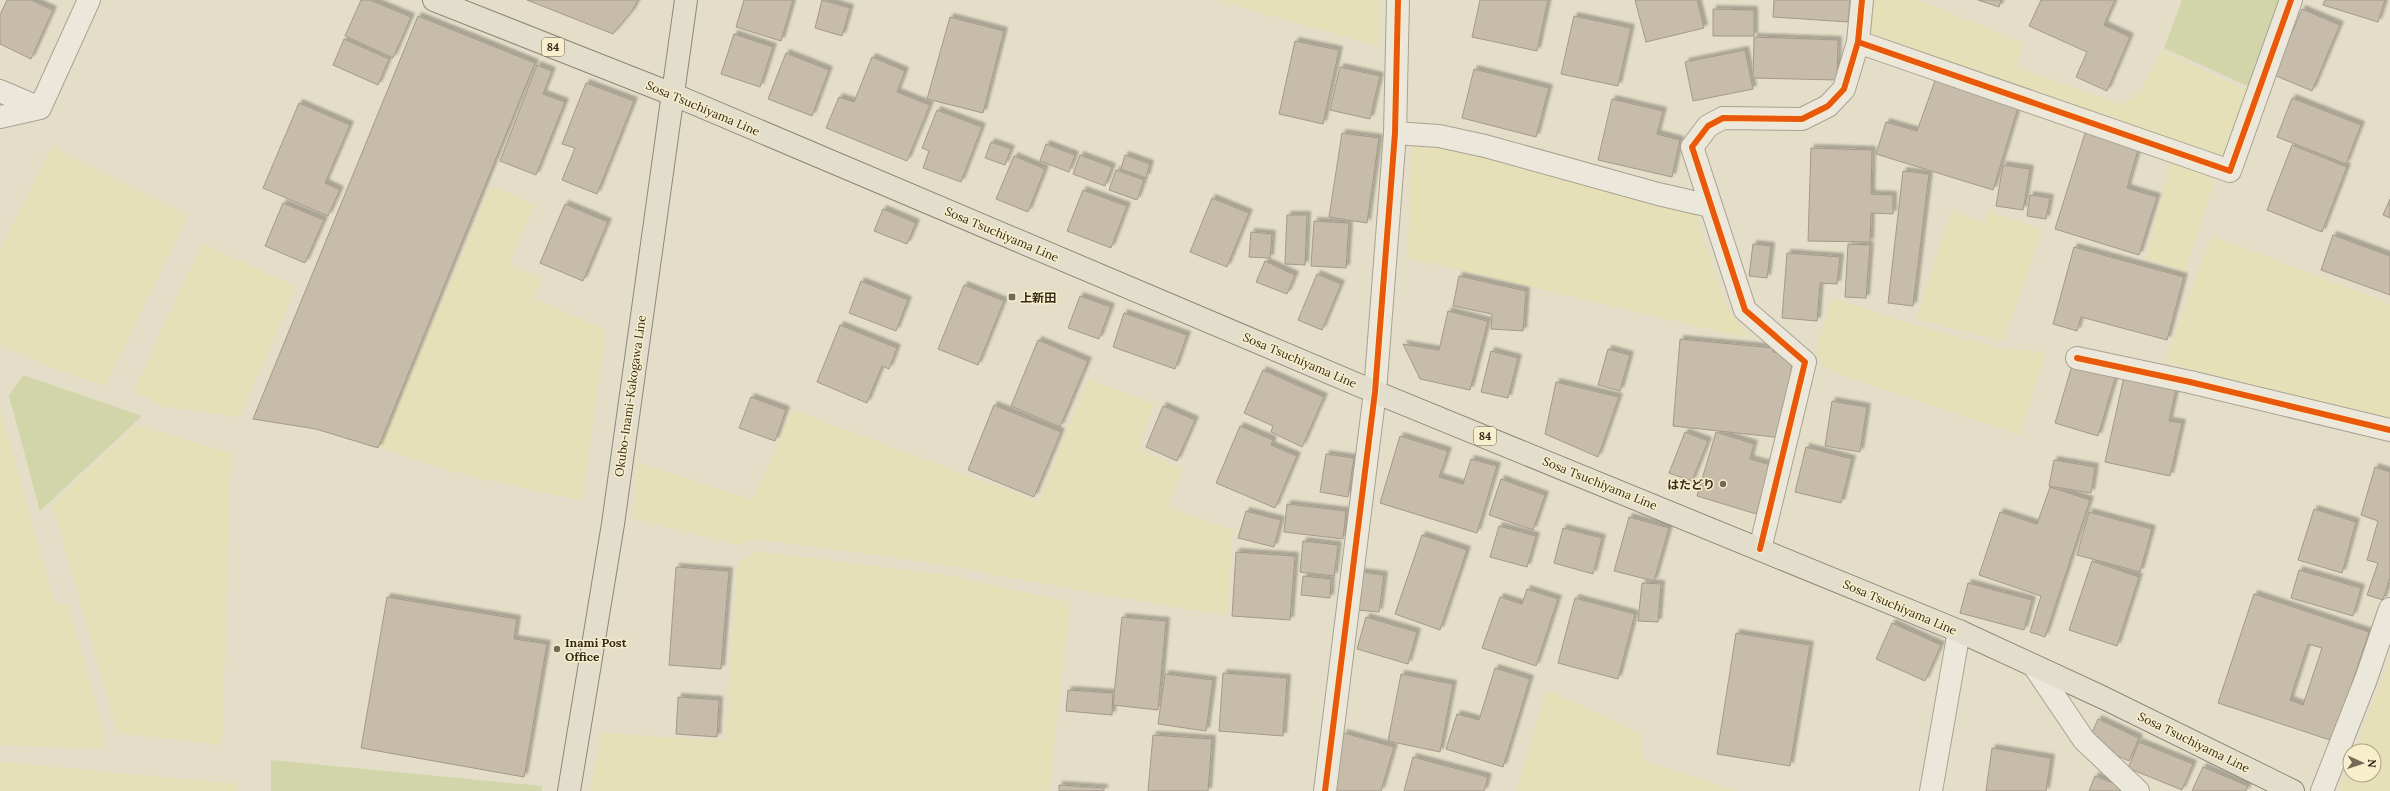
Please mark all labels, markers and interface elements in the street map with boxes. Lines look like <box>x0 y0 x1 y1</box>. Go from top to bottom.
road number: 84 <box>542 38 564 56</box>
street label: Sosa Tsuchiyama Line <box>644 77 763 139</box>
street label: Sosa Tsuchiyama Line <box>943 203 1062 265</box>
place label: 上新田 <box>1020 290 1056 305</box>
marker: 上新田 <box>1007 292 1017 302</box>
street label: Okubo-Inami-Kakogawa Line <box>611 314 649 478</box>
street label: Sosa Tsuchiyama Line <box>1241 329 1360 391</box>
road number: 84 <box>1474 427 1496 445</box>
street label: Sosa Tsuchiyama Line <box>1540 453 1660 513</box>
place label: はたどり <box>1667 477 1715 492</box>
marker: はたどり <box>1718 479 1728 489</box>
street label: Sosa Tsuchiyama Line <box>1841 576 1960 638</box>
place label: Inami Post Office <box>565 635 628 664</box>
marker: Inami Post Office <box>552 644 562 654</box>
street label: Sosa Tsuchiyama Line <box>2136 708 2253 776</box>
north arrow <box>2342 743 2382 783</box>
text: N <box>2365 759 2379 769</box>

